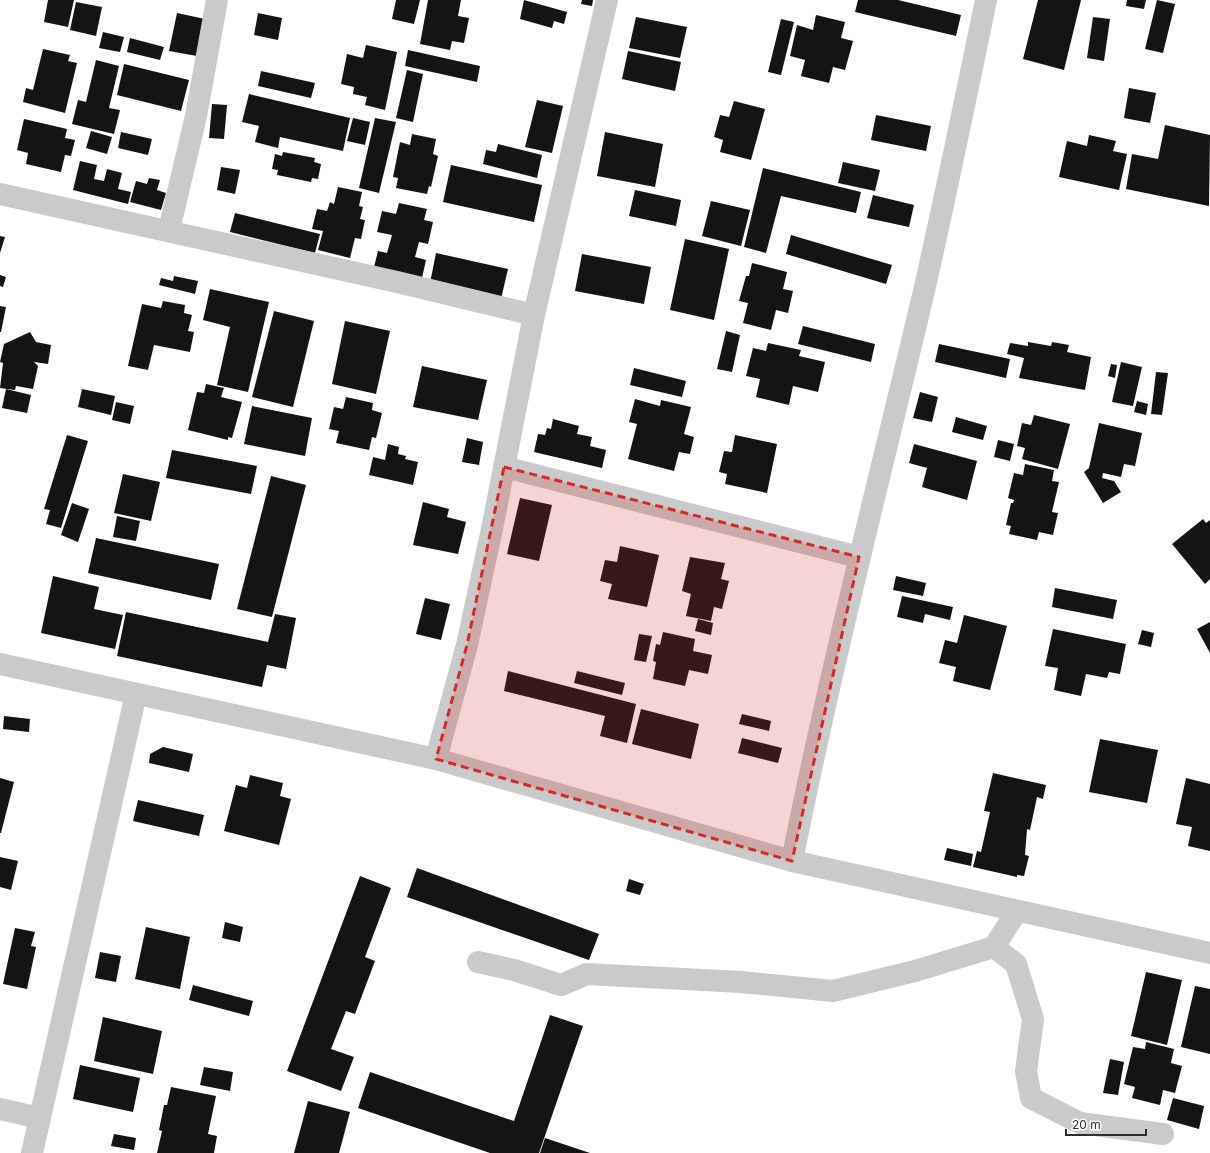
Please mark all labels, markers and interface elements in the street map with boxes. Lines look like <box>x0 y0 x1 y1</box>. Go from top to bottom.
scale bar <box>1066 1111 1146 1137</box>
text: 20 m <box>1072 1117 1101 1132</box>

